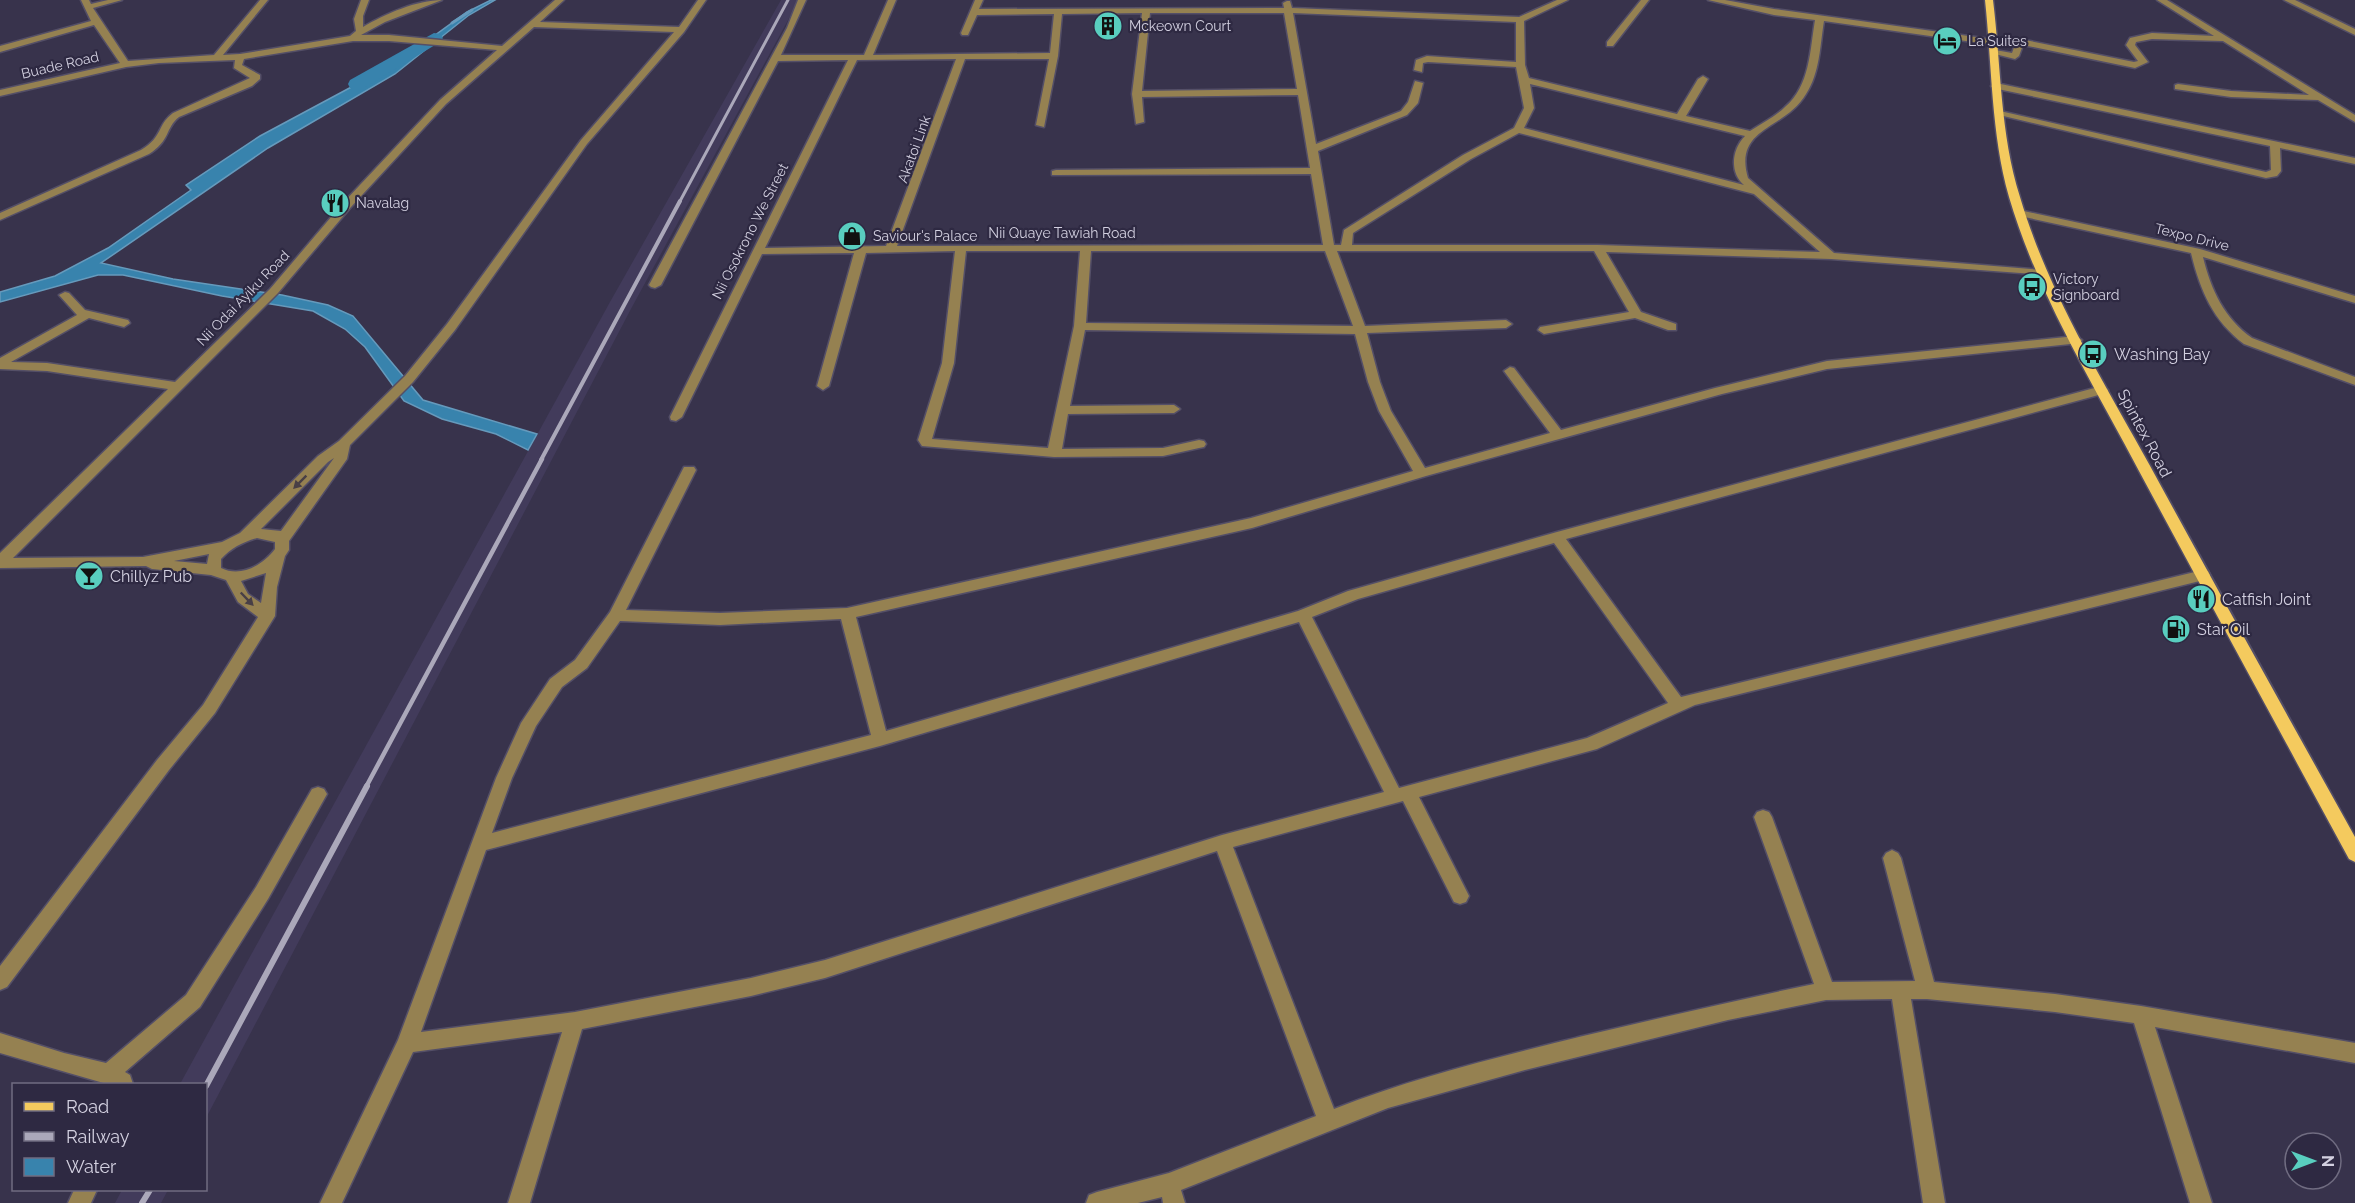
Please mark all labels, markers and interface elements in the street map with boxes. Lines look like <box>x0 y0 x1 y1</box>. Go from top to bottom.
building icon: Mckeown Court <box>1092 10 1124 42</box>
place label: Mckeown Court <box>1129 18 1231 34</box>
hotel icon: La Suites <box>1931 25 1963 57</box>
place label: La Suites <box>1968 33 2027 49</box>
street label: Buade Road <box>20 48 100 82</box>
street label: Akatoi Link <box>894 112 934 185</box>
street label: Nii Osokrono We Street <box>709 160 791 302</box>
restaurant icon: Navalag <box>319 187 351 219</box>
place label: Navalag <box>356 195 409 211</box>
shop icon: Saviour's Palace <box>836 220 868 252</box>
street label: Texpo Drive <box>2153 220 2231 254</box>
street label: Nii Quaye Tawiah Road <box>988 225 1136 241</box>
place label: Saviour's Palace <box>873 228 977 244</box>
street label: Nii Odai Ayiku Road <box>193 247 293 349</box>
bus stop icon: Victory Signboard <box>2016 271 2048 303</box>
place label: Victory Signboard <box>2053 271 2119 303</box>
bus stop icon: Washing Bay <box>2077 338 2109 370</box>
place label: Washing Bay <box>2114 345 2211 364</box>
street label: Spintex Road <box>2113 386 2176 481</box>
one-way arrow <box>292 475 307 489</box>
bar icon: Chillyz Pub <box>73 560 105 592</box>
place label: Chillyz Pub <box>110 567 192 586</box>
restaurant icon: Catfish Joint <box>2185 583 2217 615</box>
place label: Catfish Joint <box>2222 590 2312 609</box>
one-way arrow <box>239 591 253 605</box>
fuel station icon: Star Oil <box>2160 613 2192 645</box>
place label: Star Oil <box>2197 620 2250 639</box>
legend <box>12 1083 207 1191</box>
text: Road <box>66 1096 109 1117</box>
text: Railway <box>66 1126 130 1147</box>
north arrow <box>2283 1131 2343 1191</box>
text: N <box>2318 1155 2337 1167</box>
text: Water <box>66 1156 117 1177</box>

